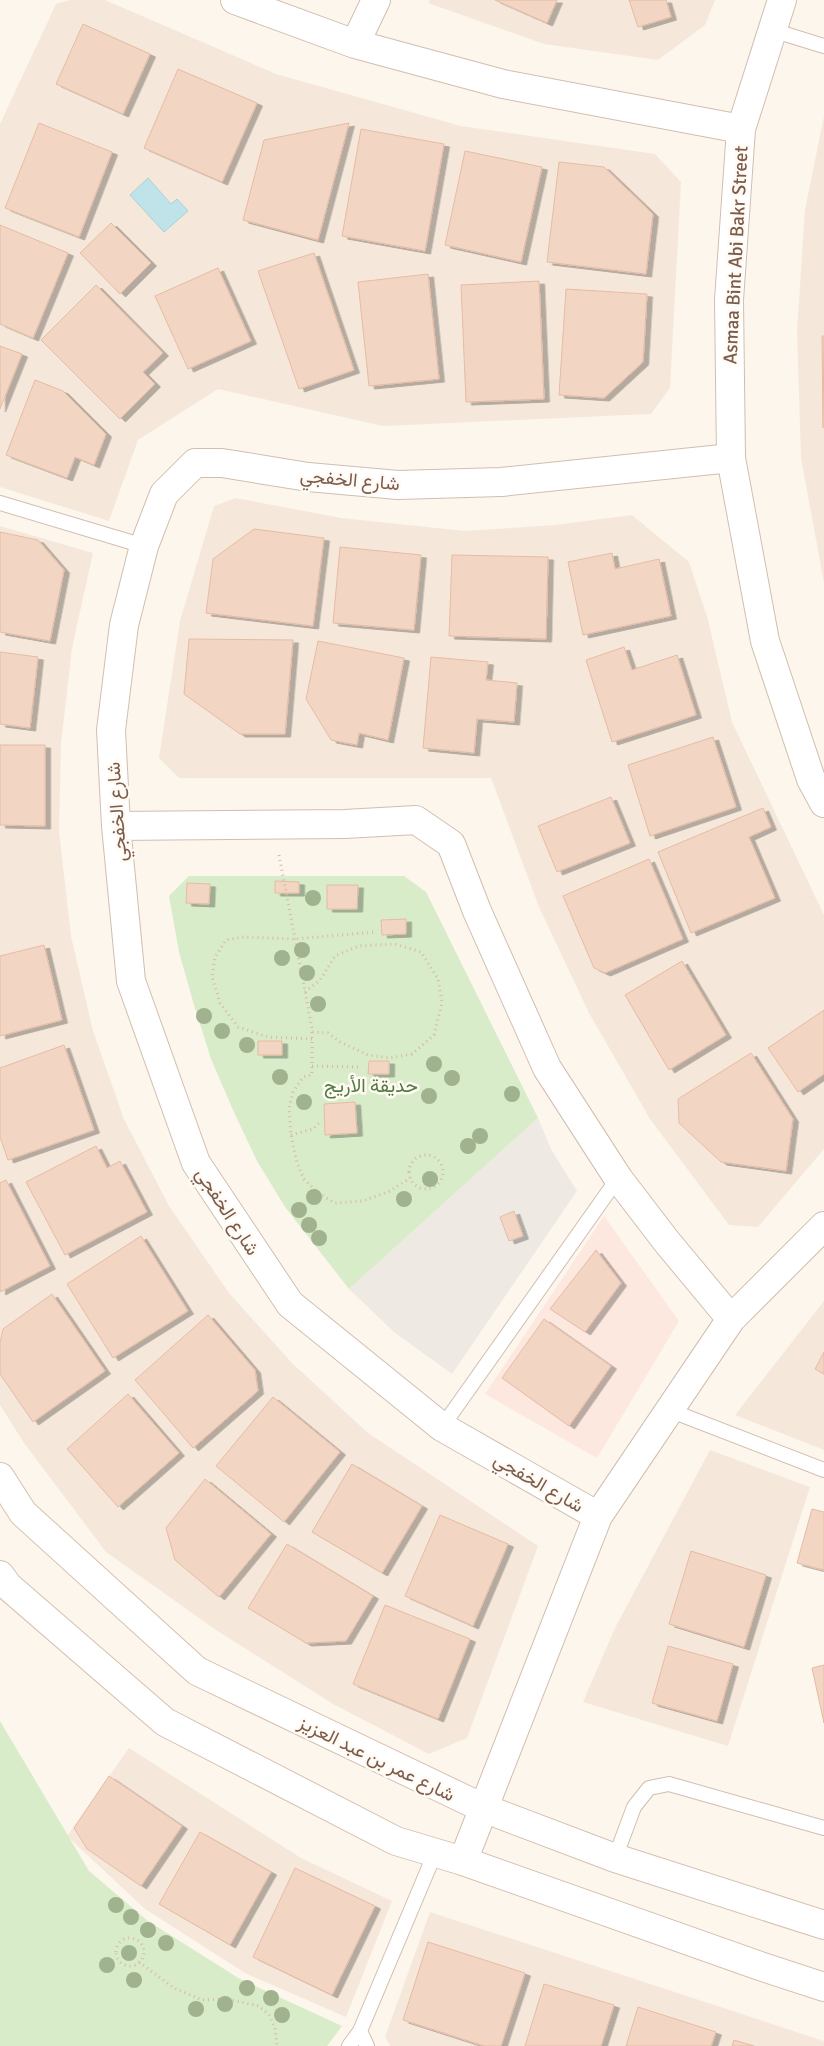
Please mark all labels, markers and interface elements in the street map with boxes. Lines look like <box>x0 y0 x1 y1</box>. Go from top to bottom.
street label: Asmaa Bint Abi Bakr Street <box>718 145 754 365</box>
street label: شارع الخفجي <box>299 464 401 499</box>
street label: شارع الخفجي <box>102 761 135 863</box>
park label: حديقة الأريج <box>324 1074 418 1099</box>
street label: شارع الخفجي <box>187 1163 264 1262</box>
street label: شارع الخفجي <box>488 1447 588 1521</box>
street label: شارع عمر بن عبد العزيز <box>294 1710 459 1807</box>

